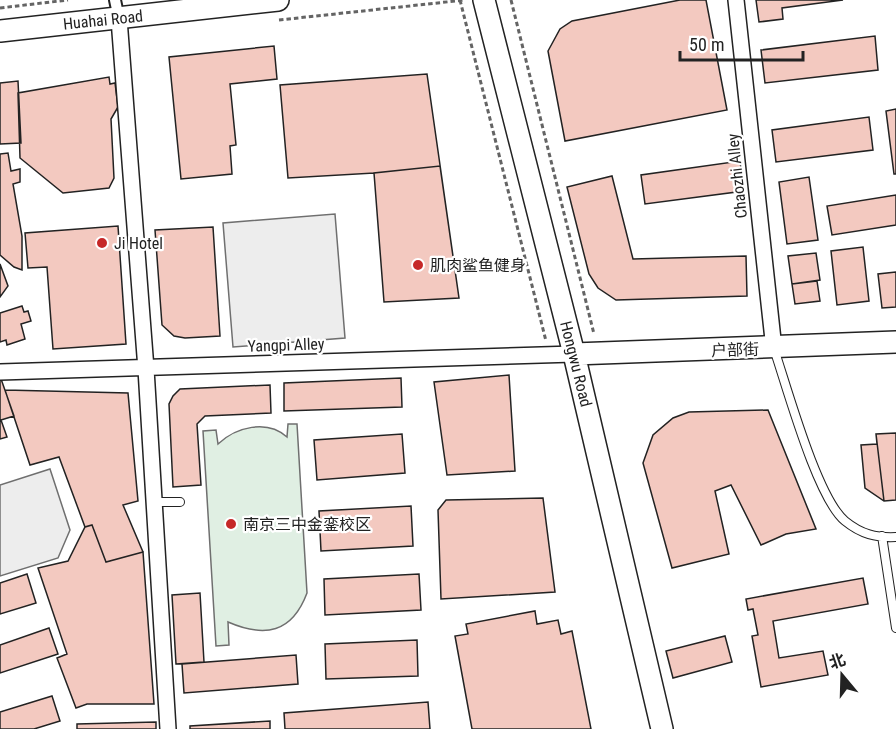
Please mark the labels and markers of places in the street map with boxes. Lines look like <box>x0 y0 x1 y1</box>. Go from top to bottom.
place label: Ji Hotel <box>114 234 163 253</box>
marker: Ji Hotel <box>95 236 109 250</box>
place label: 肌肉鲨鱼健身 <box>430 256 526 275</box>
marker: 肌肉鲨鱼健身 <box>411 258 425 272</box>
place label: 南京三中金銮校区 <box>243 515 371 534</box>
marker: 南京三中金銮校区 <box>224 517 238 531</box>

